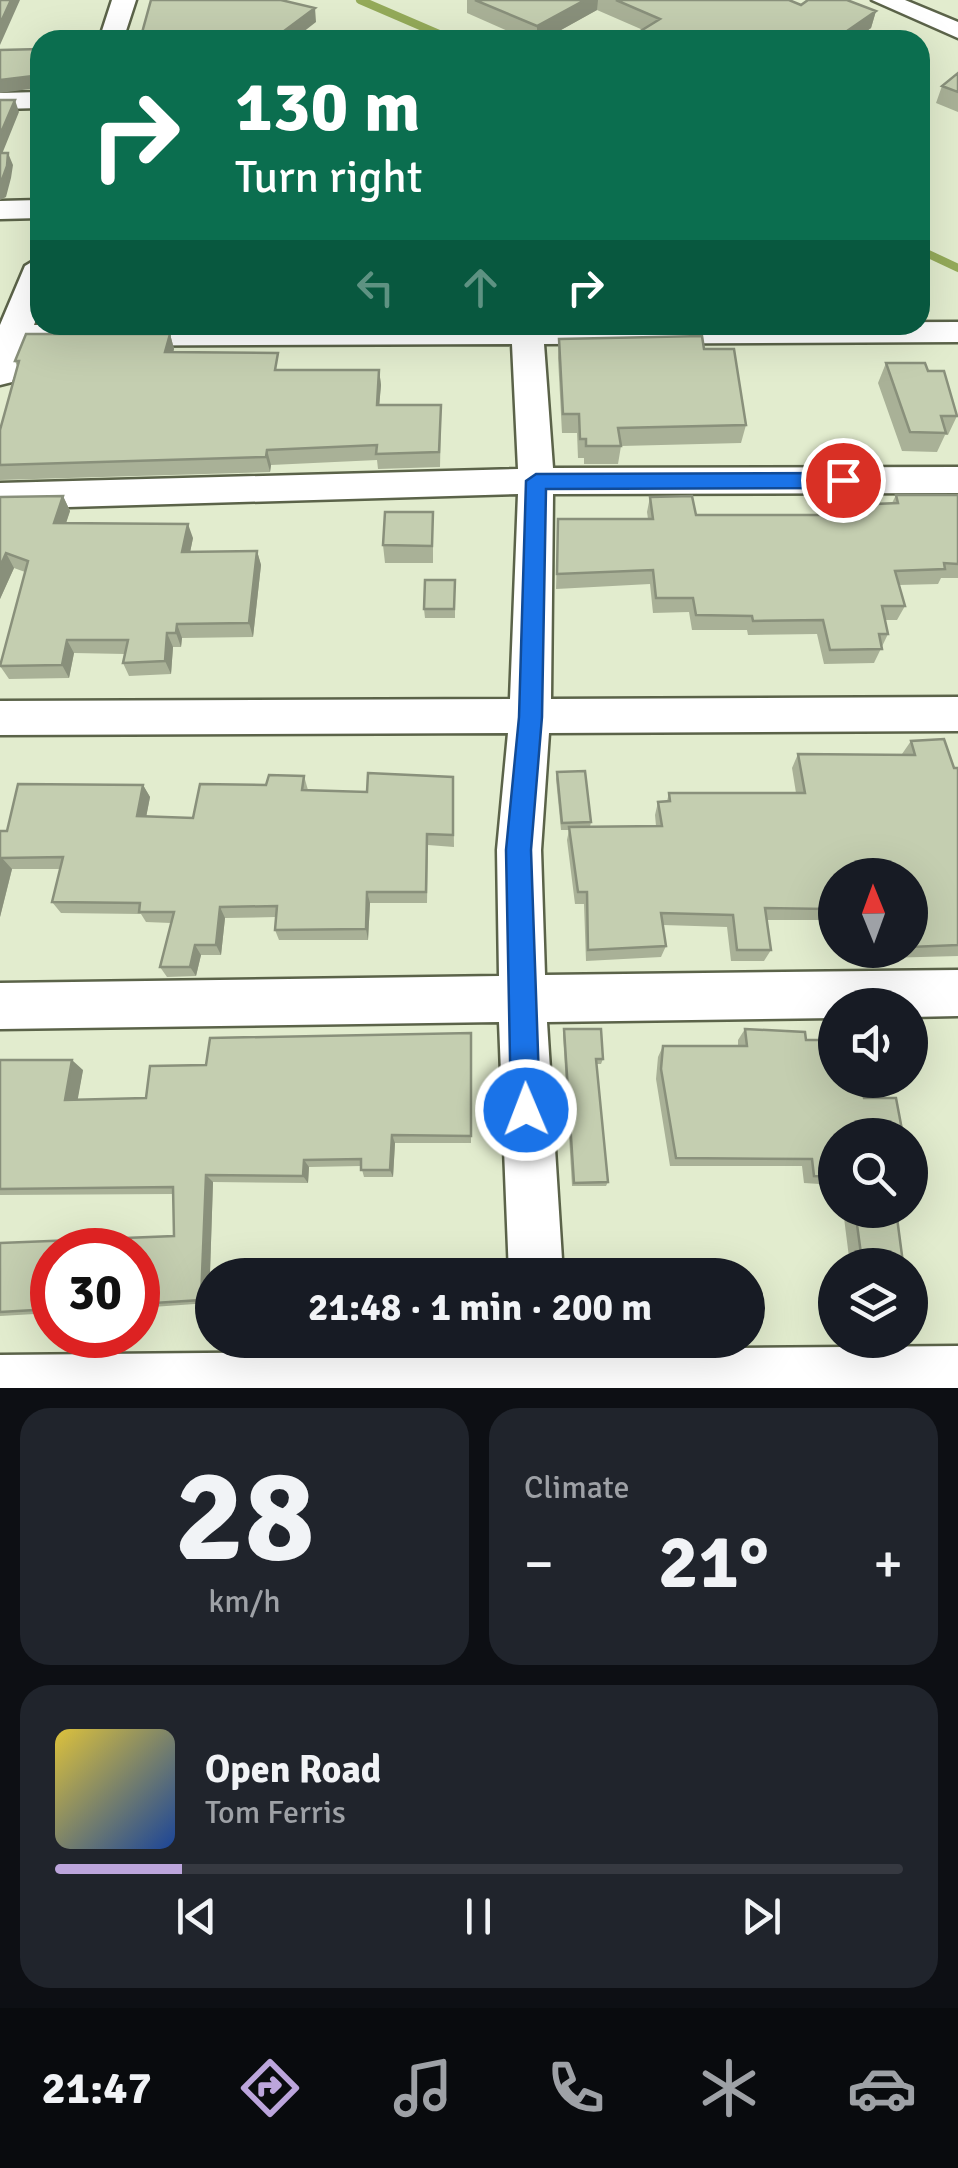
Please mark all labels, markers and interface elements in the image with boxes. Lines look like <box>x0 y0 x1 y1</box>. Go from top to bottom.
text: 130 m <box>235 64 420 150</box>
icon: right <box>70 70 200 200</box>
text: Turn right <box>235 150 423 205</box>
icon: left <box>348 260 403 315</box>
icon: ahead <box>453 260 508 315</box>
icon: right <box>558 260 613 315</box>
pin <box>801 438 886 523</box>
icon: arrive <box>816 453 871 508</box>
north arrow <box>818 858 928 968</box>
map controls <box>818 858 928 1358</box>
button: sound <box>818 988 928 1098</box>
position arrow <box>474 1058 578 1162</box>
button: search <box>818 1118 928 1228</box>
speed limit sign: 30 <box>30 1228 160 1358</box>
button: layers <box>818 1248 928 1358</box>
text: 21:48 · 1 min · 200 m <box>308 1284 652 1331</box>
text: 28 <box>174 1437 315 1597</box>
text: Climate <box>524 1468 630 1507</box>
text: 21° <box>658 1516 769 1609</box>
text: − <box>524 1530 554 1598</box>
text: + <box>873 1530 903 1598</box>
text: km/h <box>208 1582 281 1621</box>
text: Open Road <box>205 1746 381 1793</box>
text: Tom Ferris <box>205 1793 346 1832</box>
icon: previous <box>169 1889 224 1944</box>
icon: pause <box>451 1889 506 1944</box>
icon: next <box>734 1889 789 1944</box>
icon: directions <box>235 2053 305 2123</box>
icon: music <box>388 2053 458 2123</box>
icon: phone <box>541 2053 611 2123</box>
icon: climate <box>694 2053 764 2123</box>
icon: car <box>847 2053 917 2123</box>
text: 21:47 <box>41 2061 152 2116</box>

